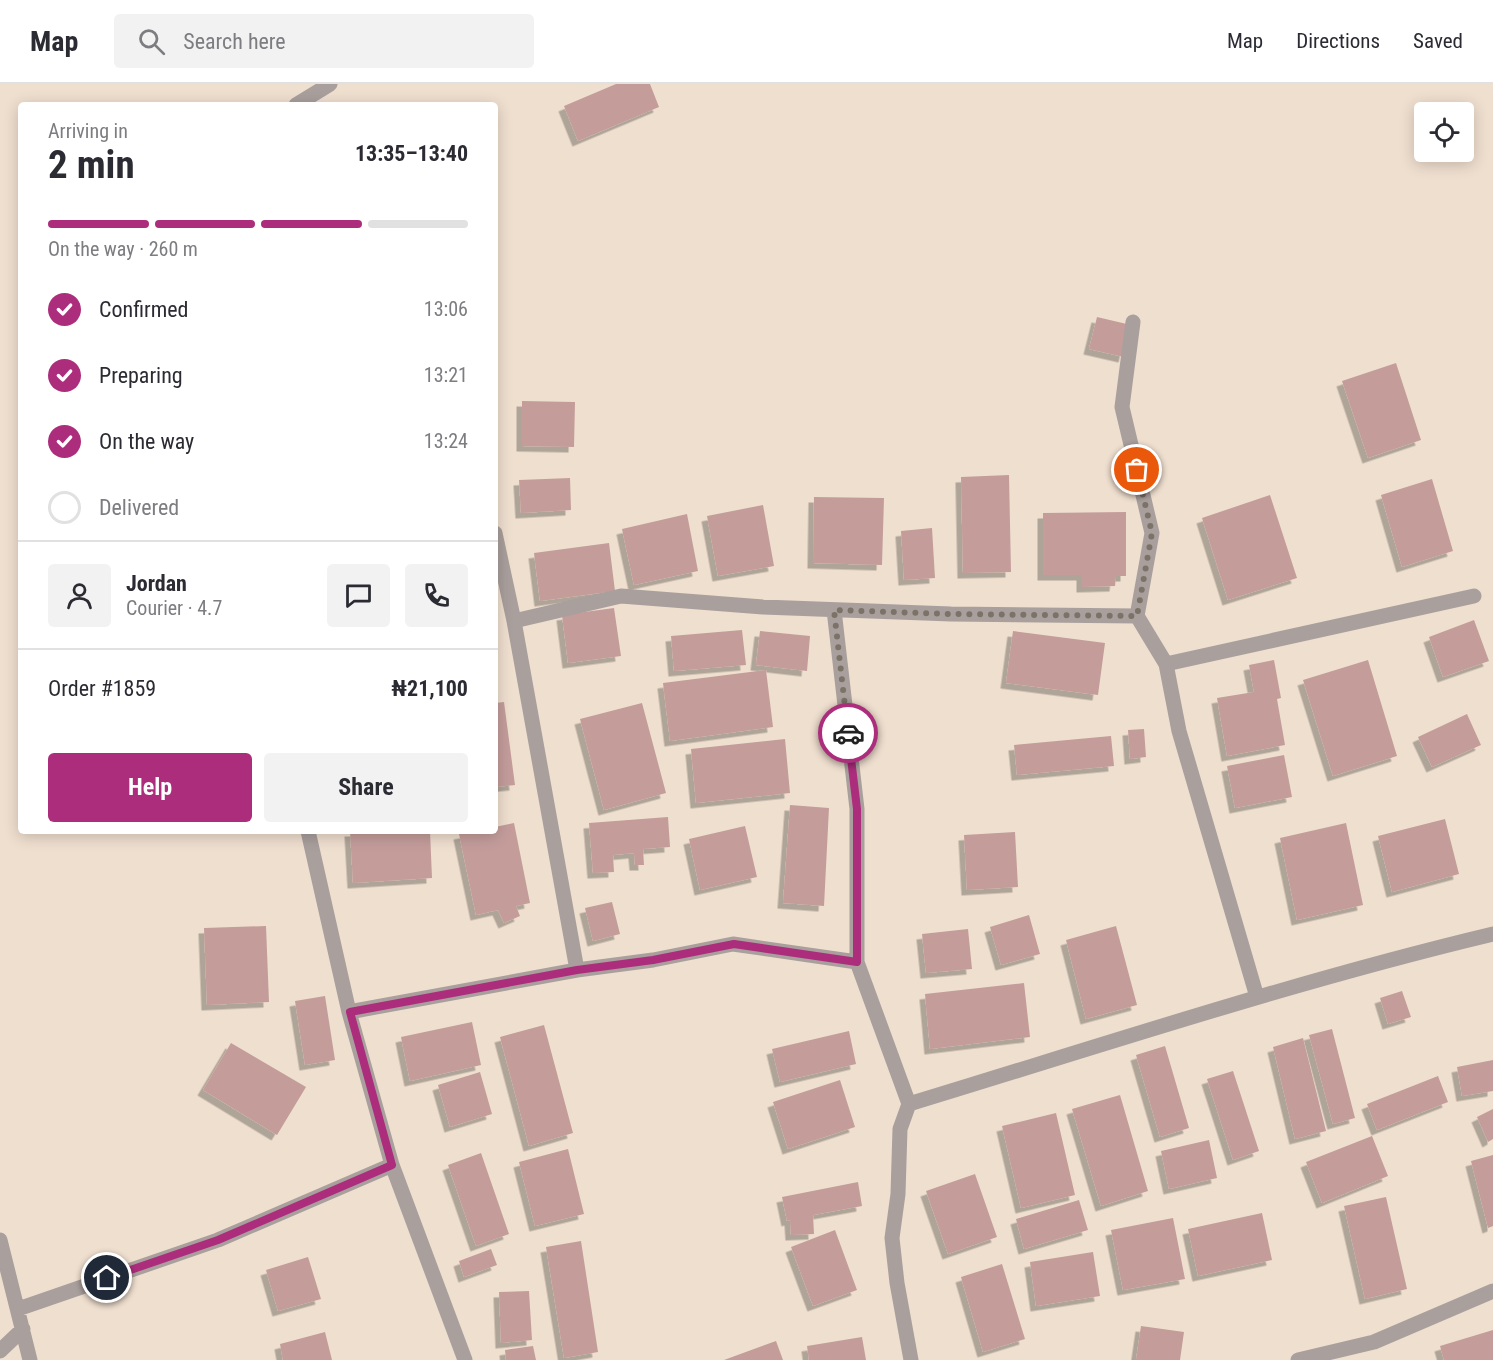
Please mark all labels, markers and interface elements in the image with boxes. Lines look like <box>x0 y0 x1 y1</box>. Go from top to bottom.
search box <box>114 14 534 68</box>
text: Map <box>30 25 78 58</box>
icon: search <box>135 25 168 58</box>
text: Search here <box>183 29 286 54</box>
text: Map <box>1227 29 1263 53</box>
text: Directions <box>1296 29 1380 53</box>
text: Saved <box>1413 29 1463 53</box>
map controls <box>1414 102 1474 162</box>
button: locate <box>1414 102 1474 162</box>
text: Arriving in <box>48 119 128 143</box>
text: 13:35–13:40 <box>355 141 468 166</box>
text: 2 min <box>48 142 135 188</box>
text: On the way · 260 m <box>48 237 198 261</box>
icon: check <box>48 293 81 326</box>
text: Confirmed <box>99 297 188 322</box>
text: 13:06 <box>424 297 468 321</box>
icon: check <box>48 359 81 392</box>
text: Preparing <box>99 363 183 388</box>
text: 13:21 <box>424 363 468 387</box>
icon: check <box>48 425 81 458</box>
text: On the way <box>99 429 194 454</box>
text: 13:24 <box>424 429 468 453</box>
pin <box>1111 444 1162 495</box>
icon: bag <box>1120 453 1153 486</box>
text: Delivered <box>99 495 179 520</box>
button: person <box>48 564 111 627</box>
button: chat <box>327 564 390 627</box>
button: phone <box>405 564 468 627</box>
text: Jordan <box>126 571 187 596</box>
text: Courier · 4.7 <box>126 596 222 620</box>
text: Order #1859 <box>48 676 156 701</box>
text: ₦21,100 <box>391 676 468 701</box>
courier <box>818 703 878 763</box>
icon: car <box>832 717 865 750</box>
button: Help <box>48 753 252 822</box>
button: Share <box>264 753 468 822</box>
pin <box>81 1252 132 1303</box>
icon: home <box>90 1261 123 1294</box>

